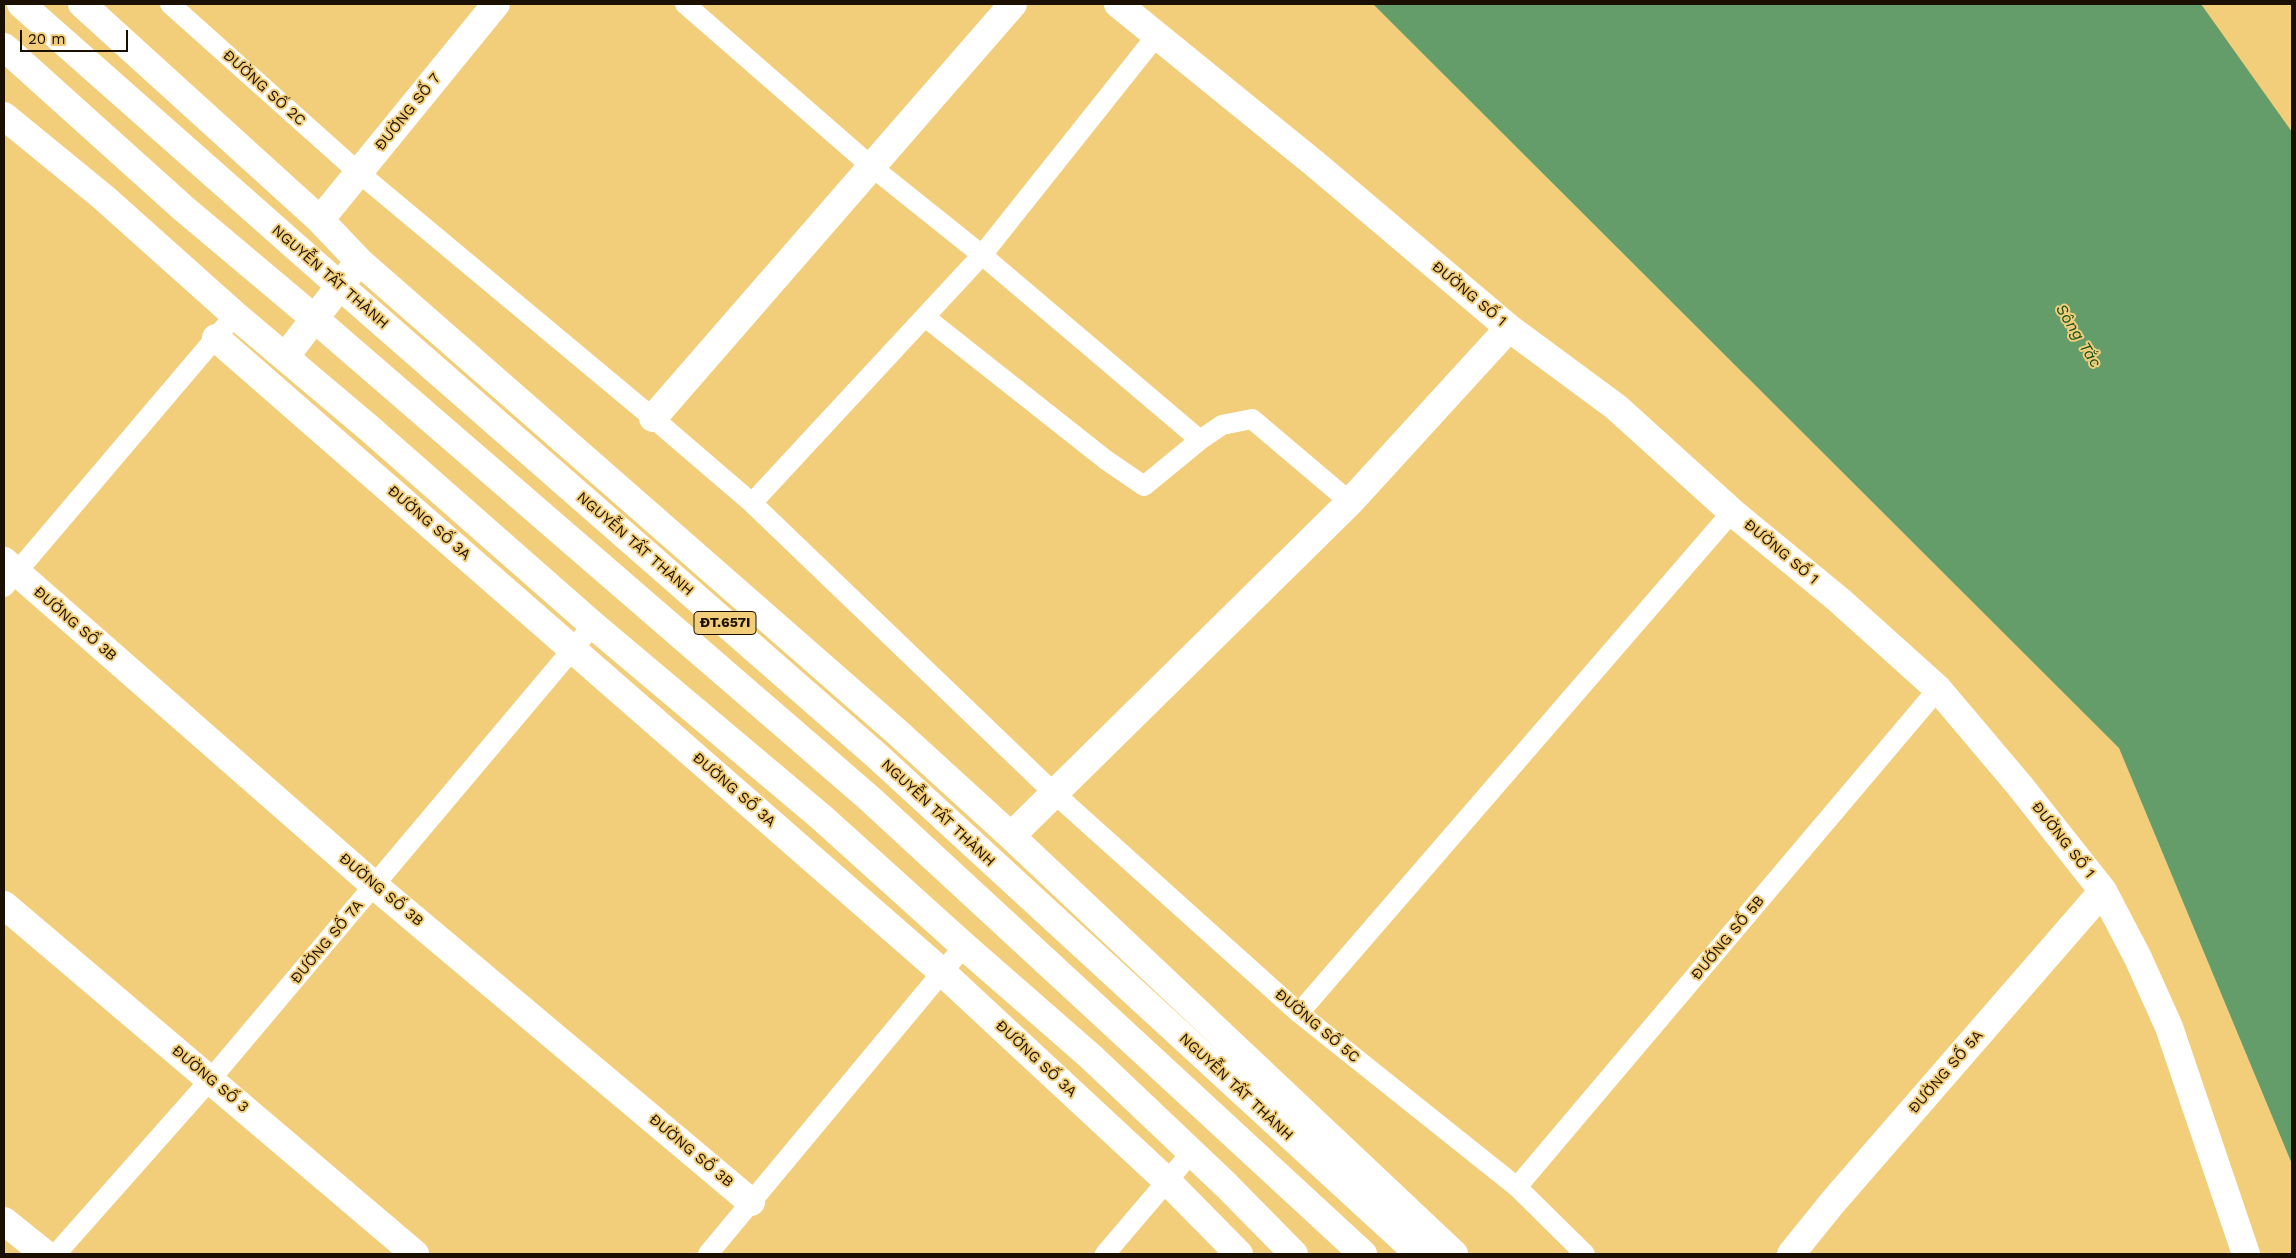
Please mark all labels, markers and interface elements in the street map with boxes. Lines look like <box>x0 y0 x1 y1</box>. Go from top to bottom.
scale bar <box>22 20 130 52</box>
text: 20 m <box>28 30 66 48</box>
street label: ĐƯỜNG SỐ 2C <box>219 46 309 130</box>
street label: ĐƯỜNG SỐ 7 <box>371 70 445 154</box>
street label: NGUYỄN TẤT THÀNH <box>268 221 392 333</box>
street label: ĐƯỜNG SỐ 1 <box>1428 258 1510 330</box>
water label: Sông Tắc <box>2051 301 2105 371</box>
street label: ĐƯỜNG SỐ 3A <box>384 482 474 564</box>
street label: NGUYỄN TẤT THÀNH <box>573 488 697 600</box>
street label: ĐƯỜNG SỐ 1 <box>1740 516 1822 588</box>
street label: ĐƯỜNG SỐ 3B <box>30 583 120 665</box>
road number: ĐT.657I <box>694 612 756 634</box>
street label: ĐƯỜNG SỐ 3A <box>689 749 779 831</box>
street label: NGUYỄN TẤT THÀNH <box>877 756 999 870</box>
street label: ĐƯỜNG SỐ 1 <box>2028 798 2098 882</box>
street label: ĐƯỜNG SỐ 3B <box>335 850 427 930</box>
street label: ĐƯỚNG SỐ 5B <box>1688 892 1768 984</box>
street label: ĐƯỜNG SỐ 7A <box>287 897 367 987</box>
street label: ĐƯỜNG SỐ 5C <box>1271 985 1363 1067</box>
street label: ĐƯỜNG SỐ 3A <box>992 1017 1080 1101</box>
street label: ĐƯỜNG SỐ 5A <box>1905 1027 1987 1117</box>
street label: NGUYỄN TẤT THÀNH <box>1175 1030 1297 1144</box>
street label: ĐƯỜNG SỐ 3 <box>168 1042 252 1116</box>
street label: ĐƯỜNG SỐ 3B <box>645 1111 737 1191</box>

